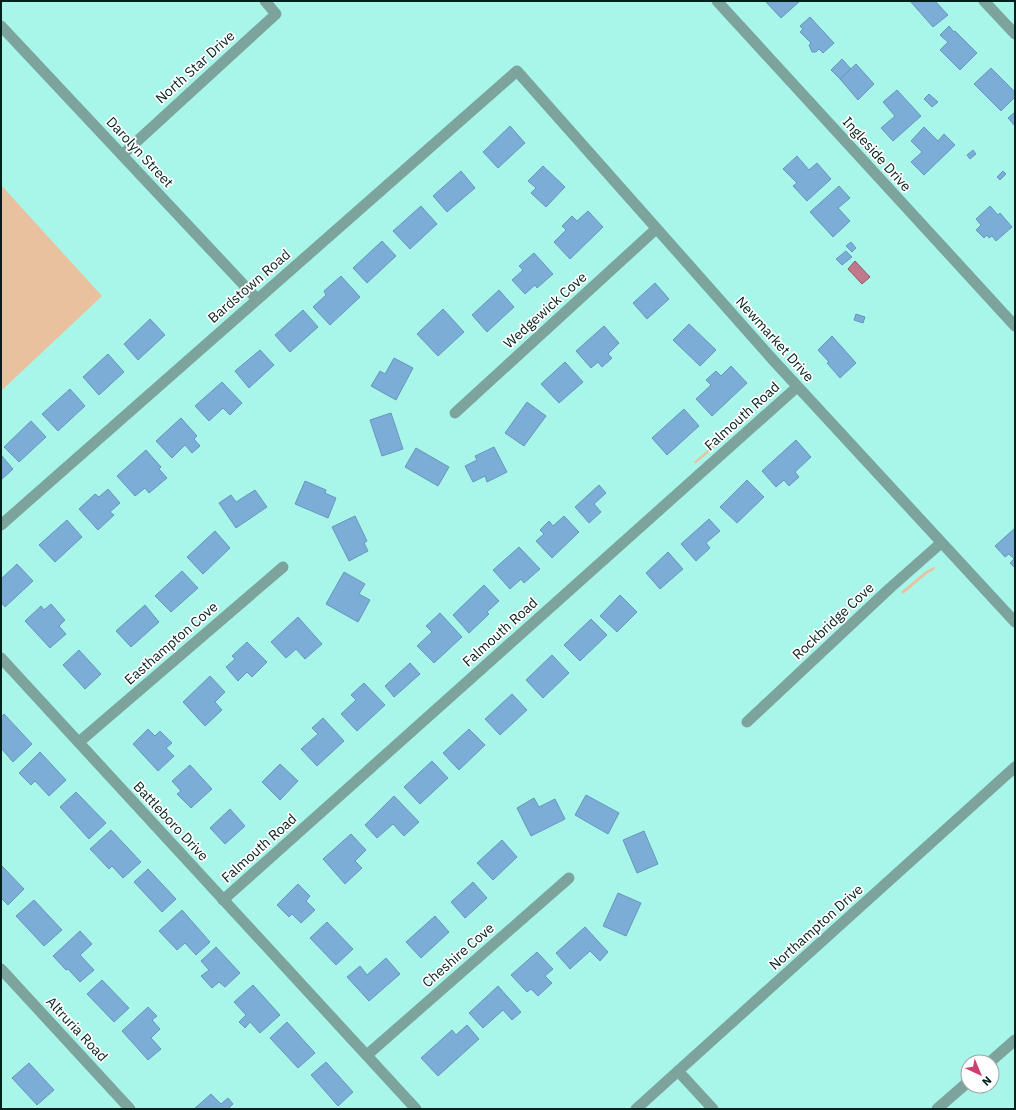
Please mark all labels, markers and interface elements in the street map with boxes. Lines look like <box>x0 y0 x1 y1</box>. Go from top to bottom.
street label: North Star Drive <box>152 26 239 107</box>
street label: Darolyn Street <box>103 113 177 191</box>
street label: Ingleside Drive <box>839 113 915 195</box>
street label: Bardstown Road <box>204 245 294 327</box>
street label: Wedgewick Cove <box>500 268 591 352</box>
street label: Newmarket Drive <box>732 293 818 386</box>
street label: Falmouth Road <box>701 378 783 454</box>
street label: Rockbridge Cove <box>788 578 878 663</box>
street label: Falmouth Road <box>459 594 541 670</box>
street label: Easthampton Cove <box>121 597 222 688</box>
street label: Battleboro Drive <box>129 777 213 865</box>
street label: Falmouth Road <box>218 810 300 886</box>
street label: Northampton Drive <box>765 880 867 974</box>
street label: Cheshire Cove <box>418 919 498 991</box>
street label: Altruria Road <box>42 993 112 1065</box>
north arrow <box>960 1054 1000 1094</box>
text: N <box>979 1073 995 1089</box>

